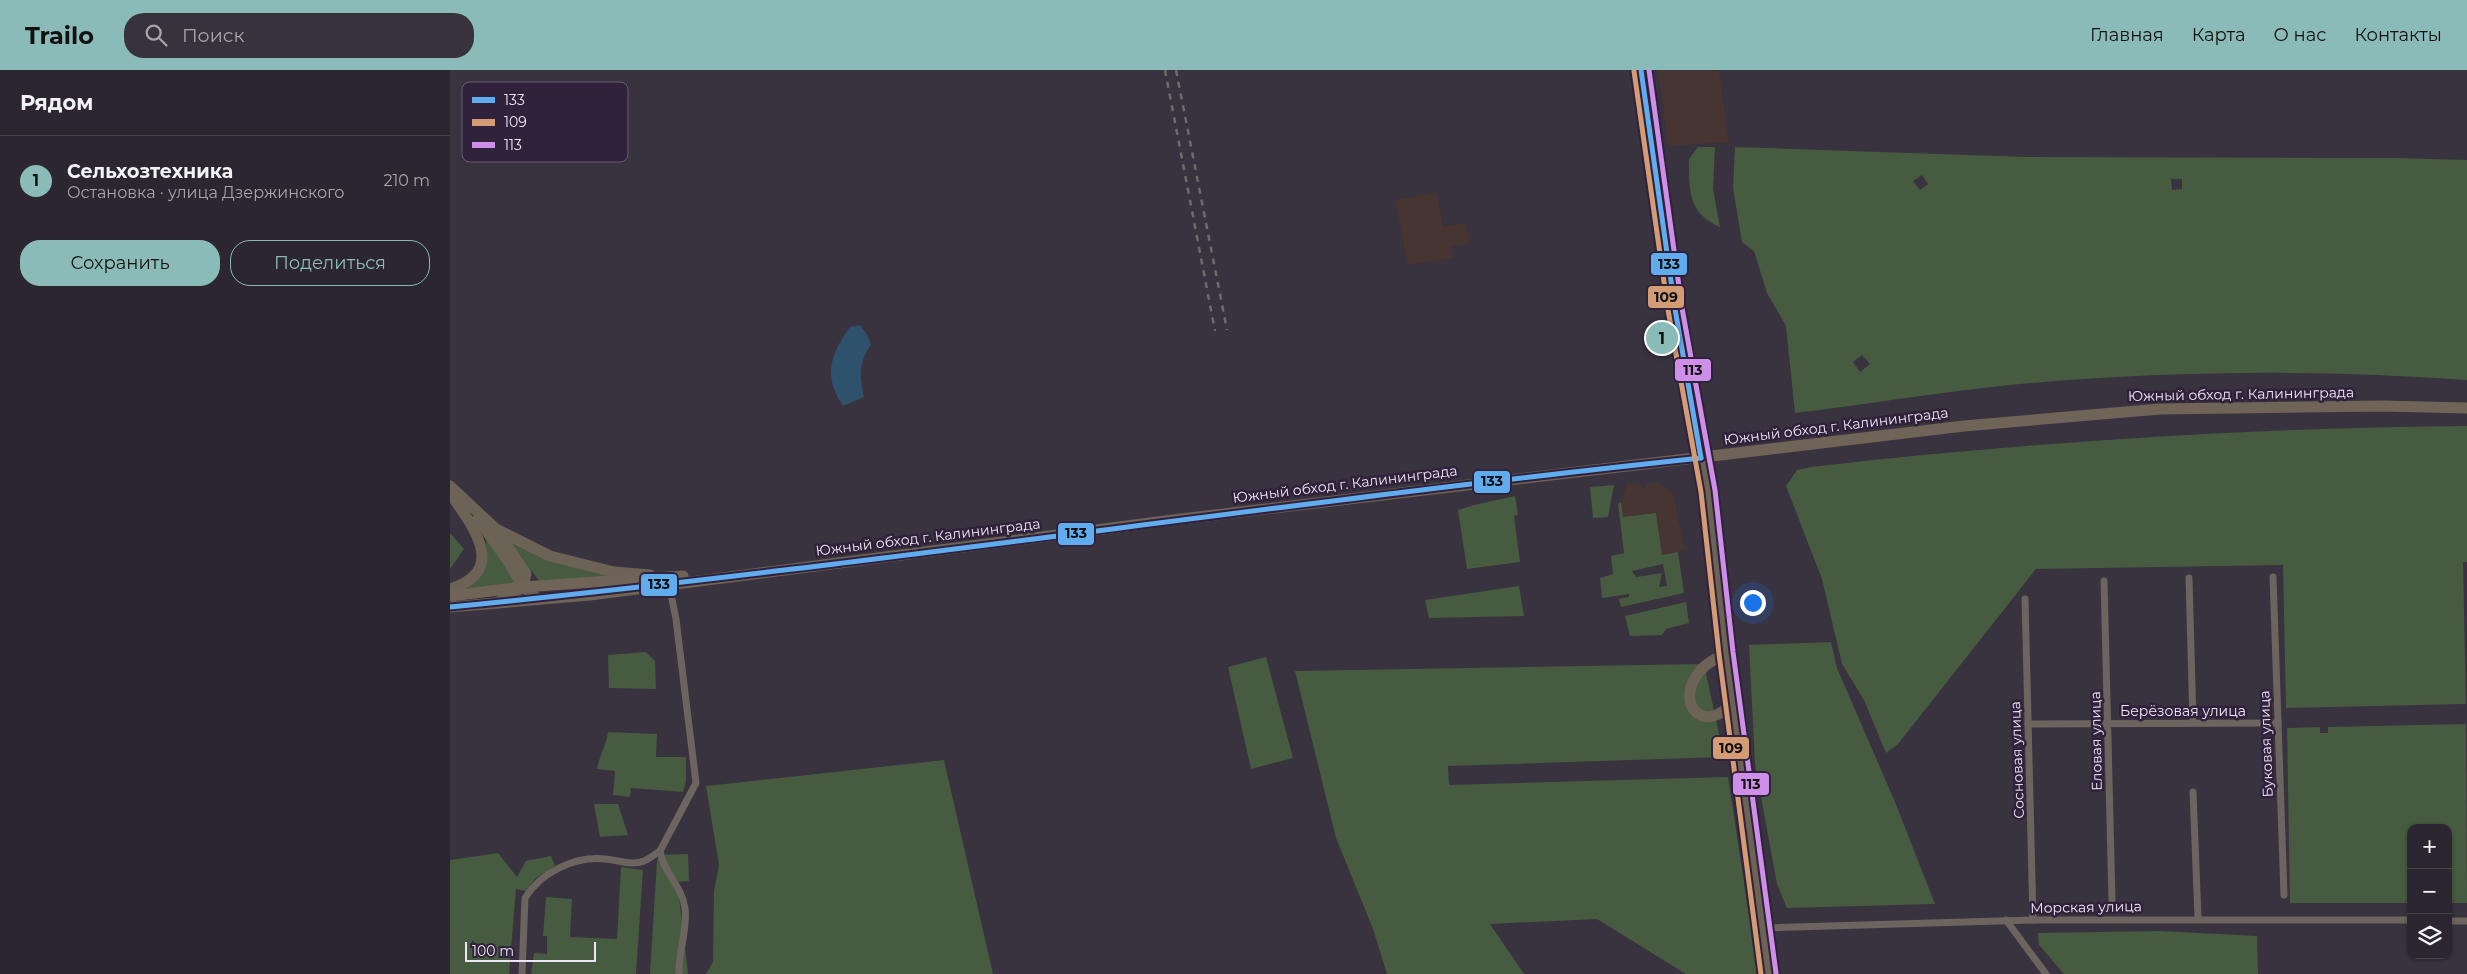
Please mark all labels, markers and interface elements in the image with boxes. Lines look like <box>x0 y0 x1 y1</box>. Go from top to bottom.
search box <box>124 13 474 58</box>
text: Trailo <box>25 21 94 50</box>
icon: search <box>142 21 170 49</box>
text: Поиск <box>182 24 245 47</box>
text: Главная <box>2090 24 2164 46</box>
text: Карта <box>2192 24 2246 46</box>
text: О нас <box>2274 24 2326 46</box>
text: Контакты <box>2354 24 2442 46</box>
legend <box>462 82 628 162</box>
text: Рядом <box>20 90 93 115</box>
text: 133 <box>504 91 525 109</box>
text: 109 <box>504 113 527 131</box>
text: 113 <box>504 136 522 154</box>
text: Сельхозтехника <box>67 160 233 183</box>
text: 1 <box>33 171 39 190</box>
text: 210 m <box>383 171 430 190</box>
text: Остановка · улица Дзержинского <box>67 183 345 202</box>
button: Сохранить <box>20 240 220 286</box>
button: Поделиться <box>230 240 430 286</box>
line badge: 133 <box>1650 252 1688 276</box>
text: 133 <box>1658 255 1680 273</box>
line badge: 109 <box>1647 285 1685 309</box>
text: 109 <box>1654 288 1678 306</box>
pin: 1 <box>1646 319 1678 357</box>
line badge: 113 <box>1674 358 1712 382</box>
text: 113 <box>1683 361 1703 379</box>
street label: Южный обход г. Калининграда <box>2128 383 2354 405</box>
street label: Южный обход г. Калининграда <box>1723 403 1949 449</box>
street label: Южный обход г. Калининграда <box>1232 461 1458 507</box>
line badge: 133 <box>1473 470 1511 494</box>
text: 133 <box>1481 472 1503 490</box>
street label: Южный обход г. Калининграда <box>815 514 1041 560</box>
line badge: 133 <box>1057 522 1095 546</box>
text: 133 <box>1065 524 1087 542</box>
line badge: 133 <box>640 573 678 597</box>
text: 133 <box>648 575 670 593</box>
your location <box>1740 590 1766 616</box>
street label: Буковая улица <box>2255 690 2277 798</box>
street label: Еловая улица <box>2086 691 2106 791</box>
street label: Сосновая улица <box>2006 701 2028 819</box>
street label: Берёзовая улица <box>2120 702 2246 720</box>
line badge: 109 <box>1712 736 1750 760</box>
text: 109 <box>1719 739 1743 757</box>
line badge: 113 <box>1732 772 1770 796</box>
text: 113 <box>1741 775 1761 793</box>
map controls <box>2407 824 2452 959</box>
button: + <box>2407 824 2452 869</box>
button: − <box>2407 869 2452 914</box>
street label: Морская улица <box>2030 897 2142 917</box>
button: layers <box>2407 914 2452 959</box>
scale bar <box>465 939 596 962</box>
text: 100 m <box>472 942 514 960</box>

